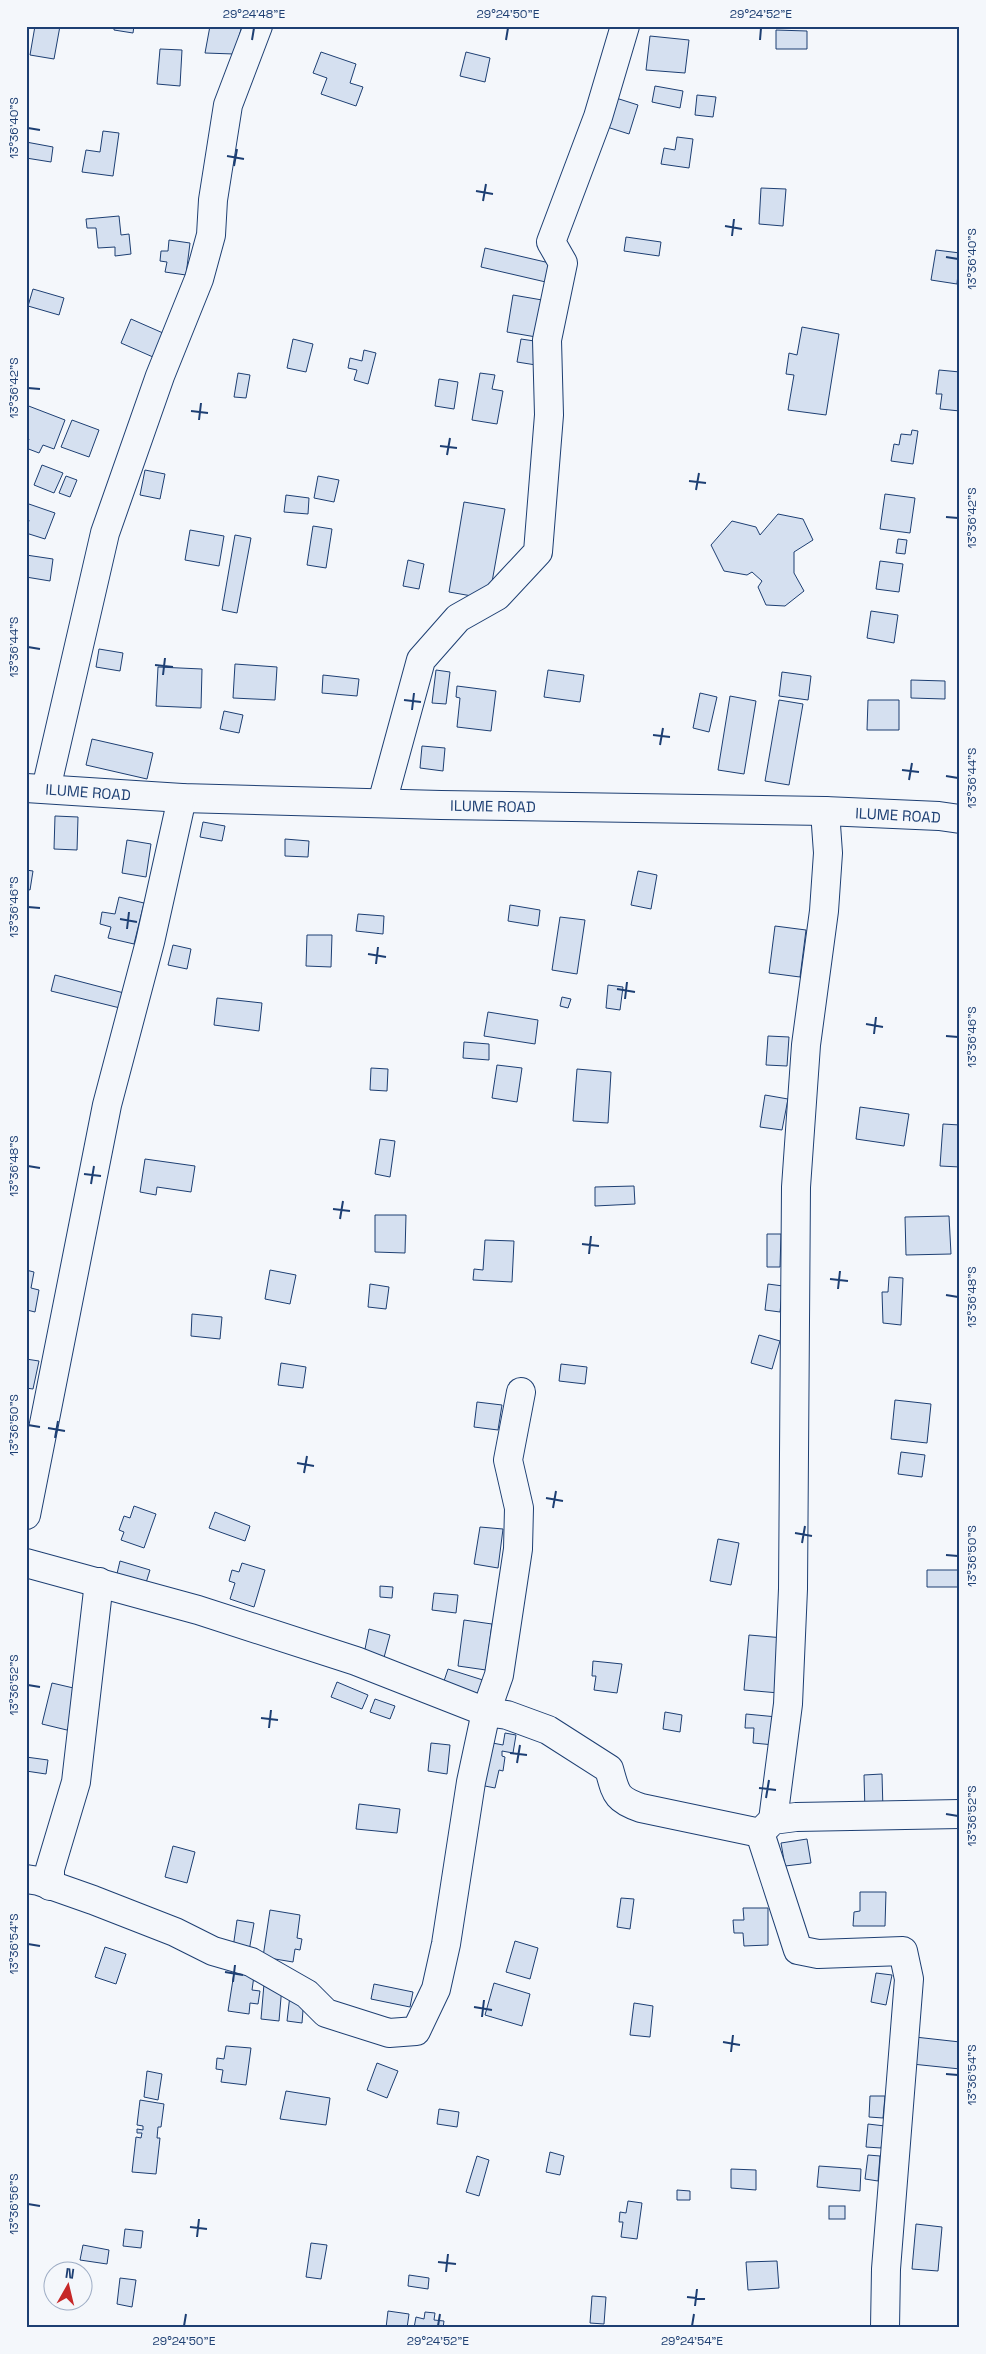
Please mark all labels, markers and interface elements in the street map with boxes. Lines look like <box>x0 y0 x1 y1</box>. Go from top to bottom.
text: 29°24'48"E <box>223 6 285 22</box>
text: 29°24'50"E <box>477 6 540 22</box>
text: 29°24'52"E <box>730 6 792 22</box>
text: 13°36'40"S <box>6 97 22 159</box>
text: 13°36'40"S <box>964 228 980 290</box>
text: 13°36'42"S <box>6 357 22 419</box>
text: 13°36'42"S <box>964 487 980 549</box>
text: 13°36'44"S <box>6 617 22 677</box>
text: 13°36'44"S <box>964 748 980 808</box>
street label: ILUME ROAD <box>45 780 131 804</box>
street label: ILUME ROAD <box>450 796 536 816</box>
street label: ILUME ROAD <box>855 803 941 827</box>
text: 13°36'46"S <box>6 876 22 938</box>
text: 13°36'46"S <box>964 1006 980 1068</box>
text: 13°36'48"S <box>6 1135 22 1197</box>
text: 13°36'48"S <box>964 1266 980 1328</box>
text: 13°36'50"S <box>6 1394 22 1456</box>
text: 13°36'50"S <box>964 1525 980 1587</box>
text: 13°36'52"S <box>6 1654 22 1716</box>
text: 13°36'52"S <box>964 1785 980 1847</box>
text: 13°36'54"S <box>6 1913 22 1975</box>
text: 13°36'54"S <box>964 2044 980 2106</box>
text: 13°36'56"S <box>6 2173 22 2235</box>
north arrow <box>42 2262 92 2312</box>
text: N <box>64 2264 76 2283</box>
text: 29°24'50"E <box>153 2333 216 2349</box>
text: 29°24'52"E <box>407 2333 469 2349</box>
text: 29°24'54"E <box>661 2333 723 2349</box>

